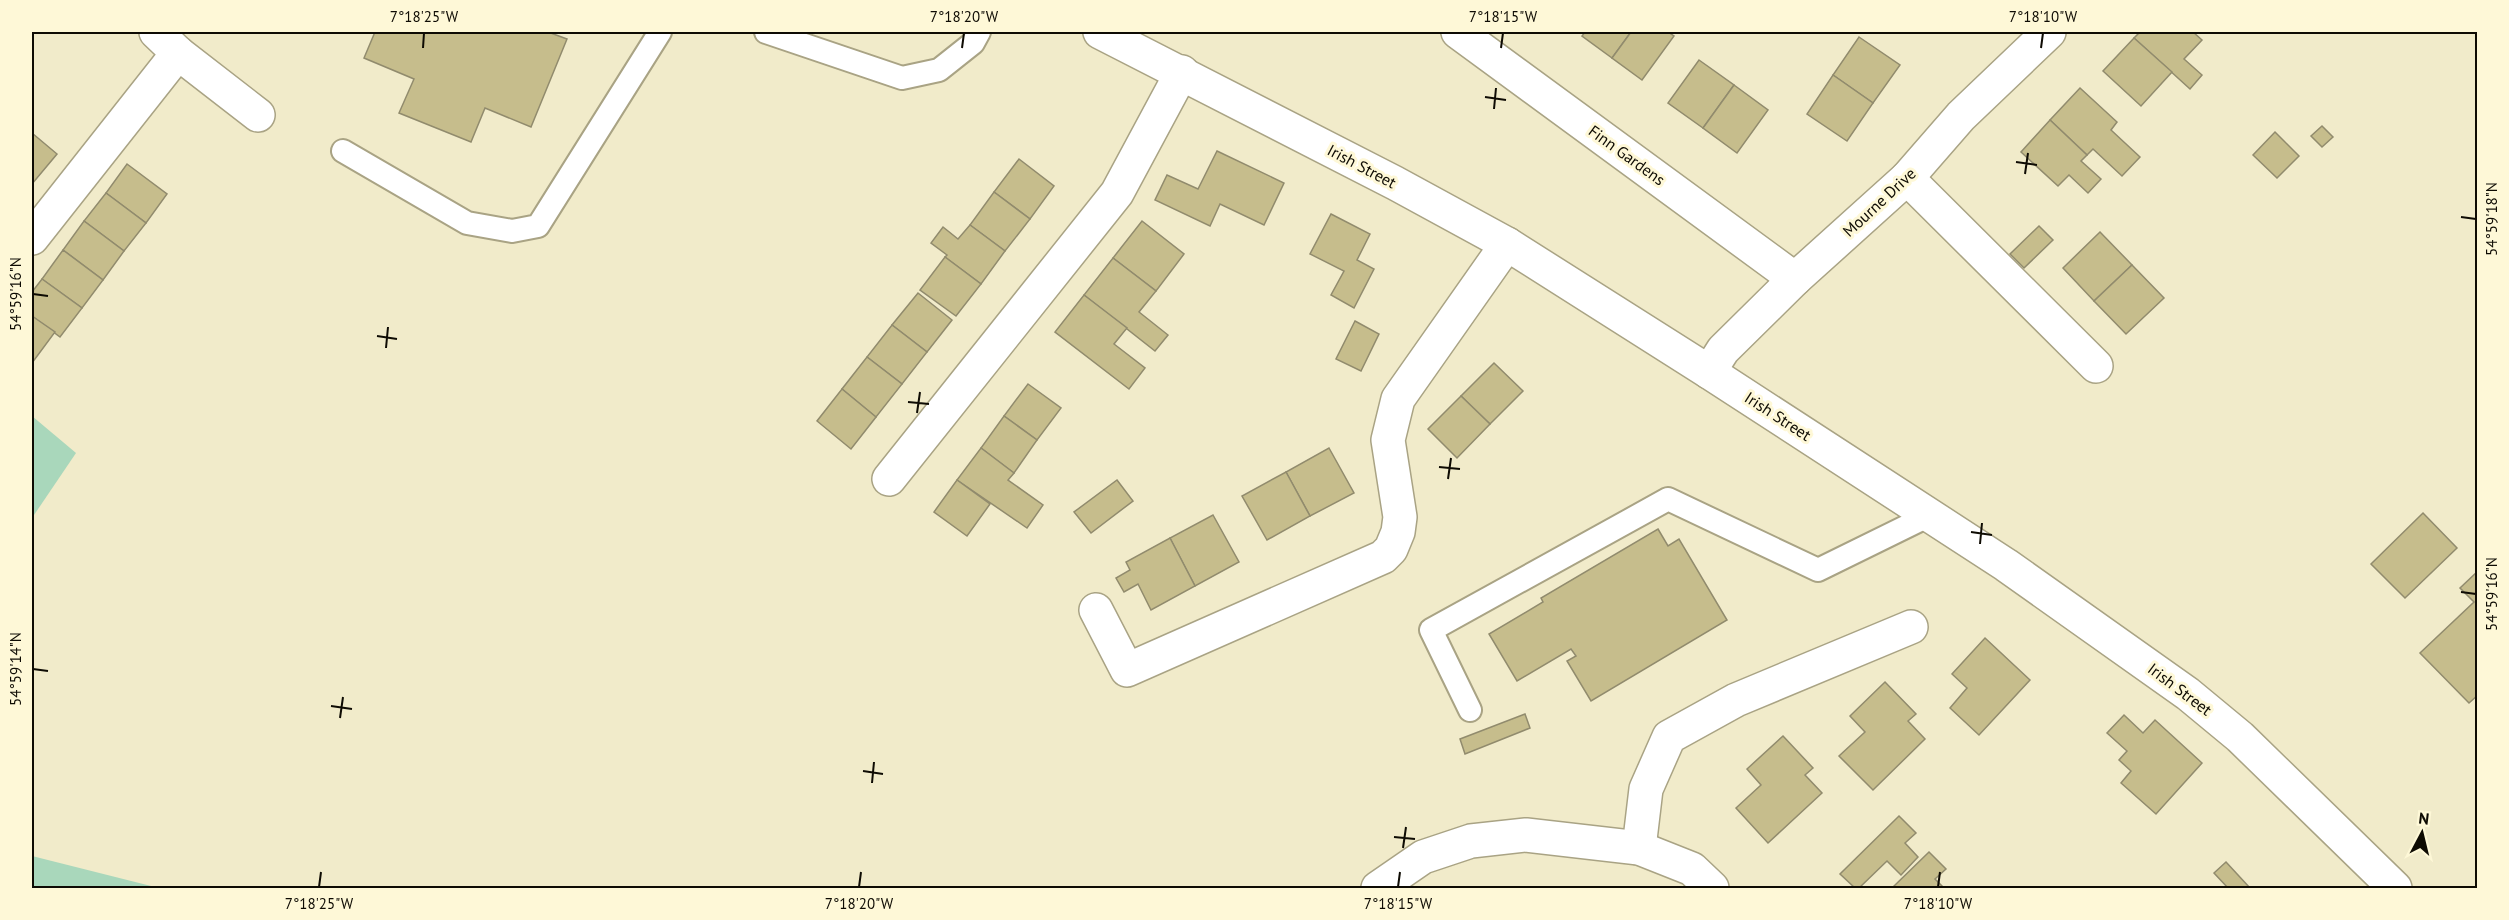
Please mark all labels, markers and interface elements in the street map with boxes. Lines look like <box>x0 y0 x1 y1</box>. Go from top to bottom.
text: 7°18'25"W <box>390 7 459 26</box>
text: 7°18'20"W <box>930 7 999 26</box>
text: 7°18'15"W <box>1469 7 1538 26</box>
text: 7°18'10"W <box>2009 7 2078 26</box>
street label: Finn Gardens <box>1585 121 1669 190</box>
street label: Irish Street <box>1324 140 1400 193</box>
street label: Mourne Drive <box>1838 163 1920 241</box>
text: 54°59'18"N <box>2482 182 2501 256</box>
text: 54°59'16"N <box>6 257 25 331</box>
street label: Irish Street <box>1741 387 1815 445</box>
text: 54°59'16"N <box>2482 557 2501 631</box>
text: 54°59'14"N <box>6 632 25 706</box>
street label: Irish Street <box>2144 658 2216 720</box>
north arrow <box>2392 803 2452 863</box>
text: N <box>2417 808 2430 829</box>
text: 7°18'25"W <box>285 894 354 913</box>
text: 7°18'20"W <box>825 894 894 913</box>
text: 7°18'15"W <box>1364 894 1433 913</box>
text: 7°18'10"W <box>1904 894 1973 913</box>

